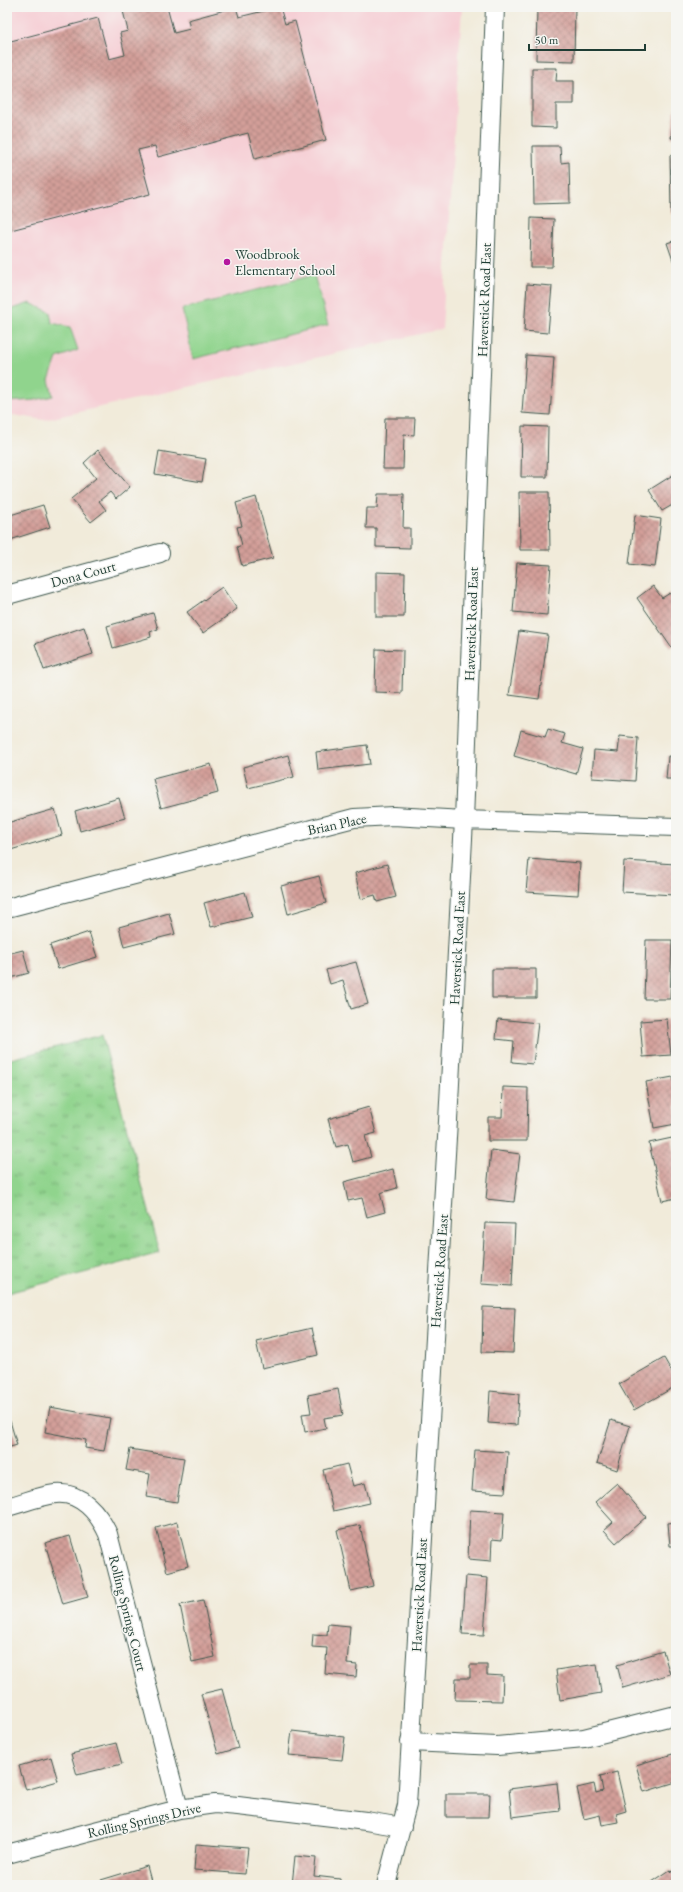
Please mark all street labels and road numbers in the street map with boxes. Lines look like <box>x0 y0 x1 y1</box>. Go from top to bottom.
street label: Haverstick Road East <box>473 242 495 357</box>
street label: Dona Court <box>49 557 118 591</box>
street label: Haverstick Road East <box>460 566 482 681</box>
street label: Brian Place <box>306 809 369 839</box>
street label: Haverstick Road East <box>445 890 469 1005</box>
street label: Haverstick Road East <box>426 1213 452 1329</box>
street label: Haverstick Road East <box>407 1537 431 1652</box>
street label: Rolling Springs Court <box>105 1553 151 1674</box>
street label: Rolling Springs Drive <box>86 1798 203 1842</box>

